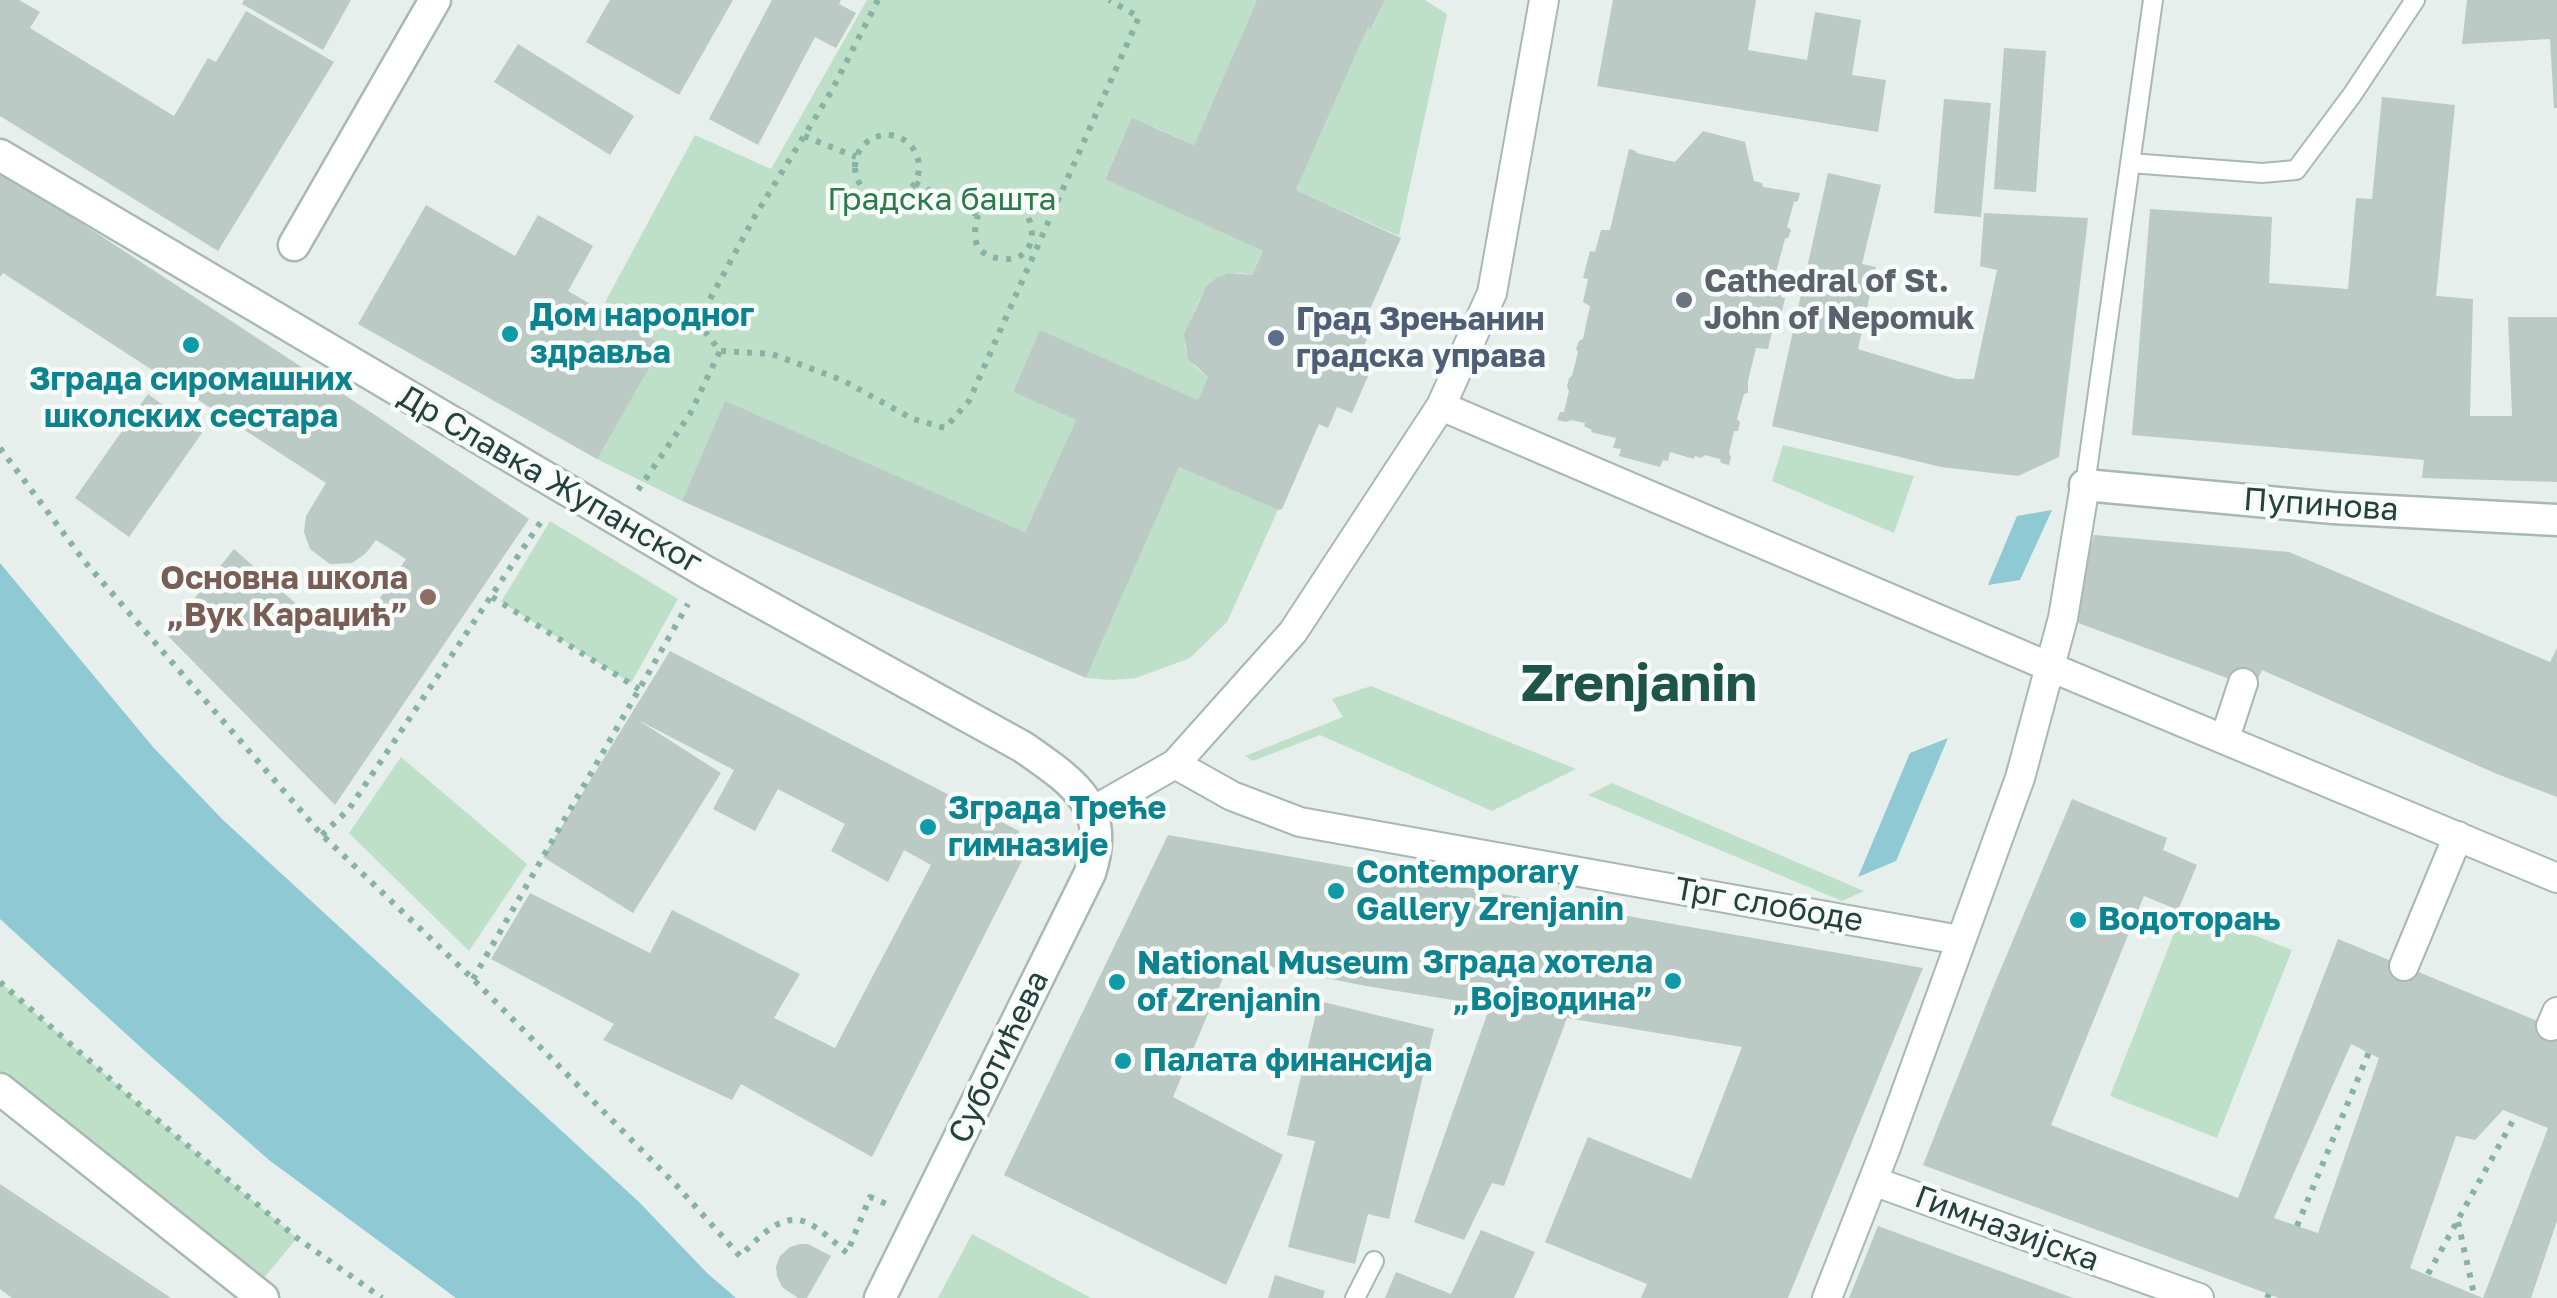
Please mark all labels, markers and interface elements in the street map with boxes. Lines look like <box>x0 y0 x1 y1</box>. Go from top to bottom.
park label: Градска башта <box>827 181 1057 219</box>
place label: Cathedral of St. John of Nepomuk <box>1704 263 1975 338</box>
marker: Cathedral of St. John of Nepomuk <box>1673 289 1695 311</box>
place label: Дом народног здравља <box>530 297 754 372</box>
place label: Град Зрењанин градска управа <box>1296 301 1546 376</box>
marker: Дом народног здравља <box>499 323 521 345</box>
marker: Град Зрењанин градска управа <box>1265 327 1287 349</box>
marker: Зграда сиромашних школских сестара <box>180 334 202 356</box>
place label: Зграда сиромашних школских сестара <box>29 361 353 436</box>
street label: Др Славка Жупанског <box>391 377 709 583</box>
street label: Пупинова <box>2242 480 2400 530</box>
place label: Основна школа „Вук Караџић” <box>160 560 408 635</box>
marker: Основна школа „Вук Караџић” <box>417 586 439 608</box>
district label: Zrenjanin <box>1521 654 1757 716</box>
place label: Зграда Треће гимназије <box>948 790 1166 865</box>
marker: Зграда Треће гимназије <box>917 816 939 838</box>
place label: Contemporary Gallery Zrenjanin <box>1356 854 1624 929</box>
street label: Трг слободе <box>1672 870 1866 940</box>
marker: Contemporary Gallery Zrenjanin <box>1325 880 1347 902</box>
place label: Водоторањ <box>2098 901 2281 939</box>
marker: Водоторањ <box>2067 909 2089 931</box>
place label: Зграда хотела „Војводина” <box>1423 944 1653 1019</box>
place label: National Museum of Zrenjanin <box>1137 945 1409 1020</box>
street label: Суботићева <box>941 964 1057 1150</box>
marker: Зграда хотела „Војводина” <box>1662 970 1684 992</box>
marker: National Museum of Zrenjanin <box>1106 971 1128 993</box>
place label: Палата финансија <box>1143 1042 1432 1080</box>
marker: Палата финансија <box>1112 1050 1134 1072</box>
street label: Гимназијска <box>1910 1178 2104 1280</box>

